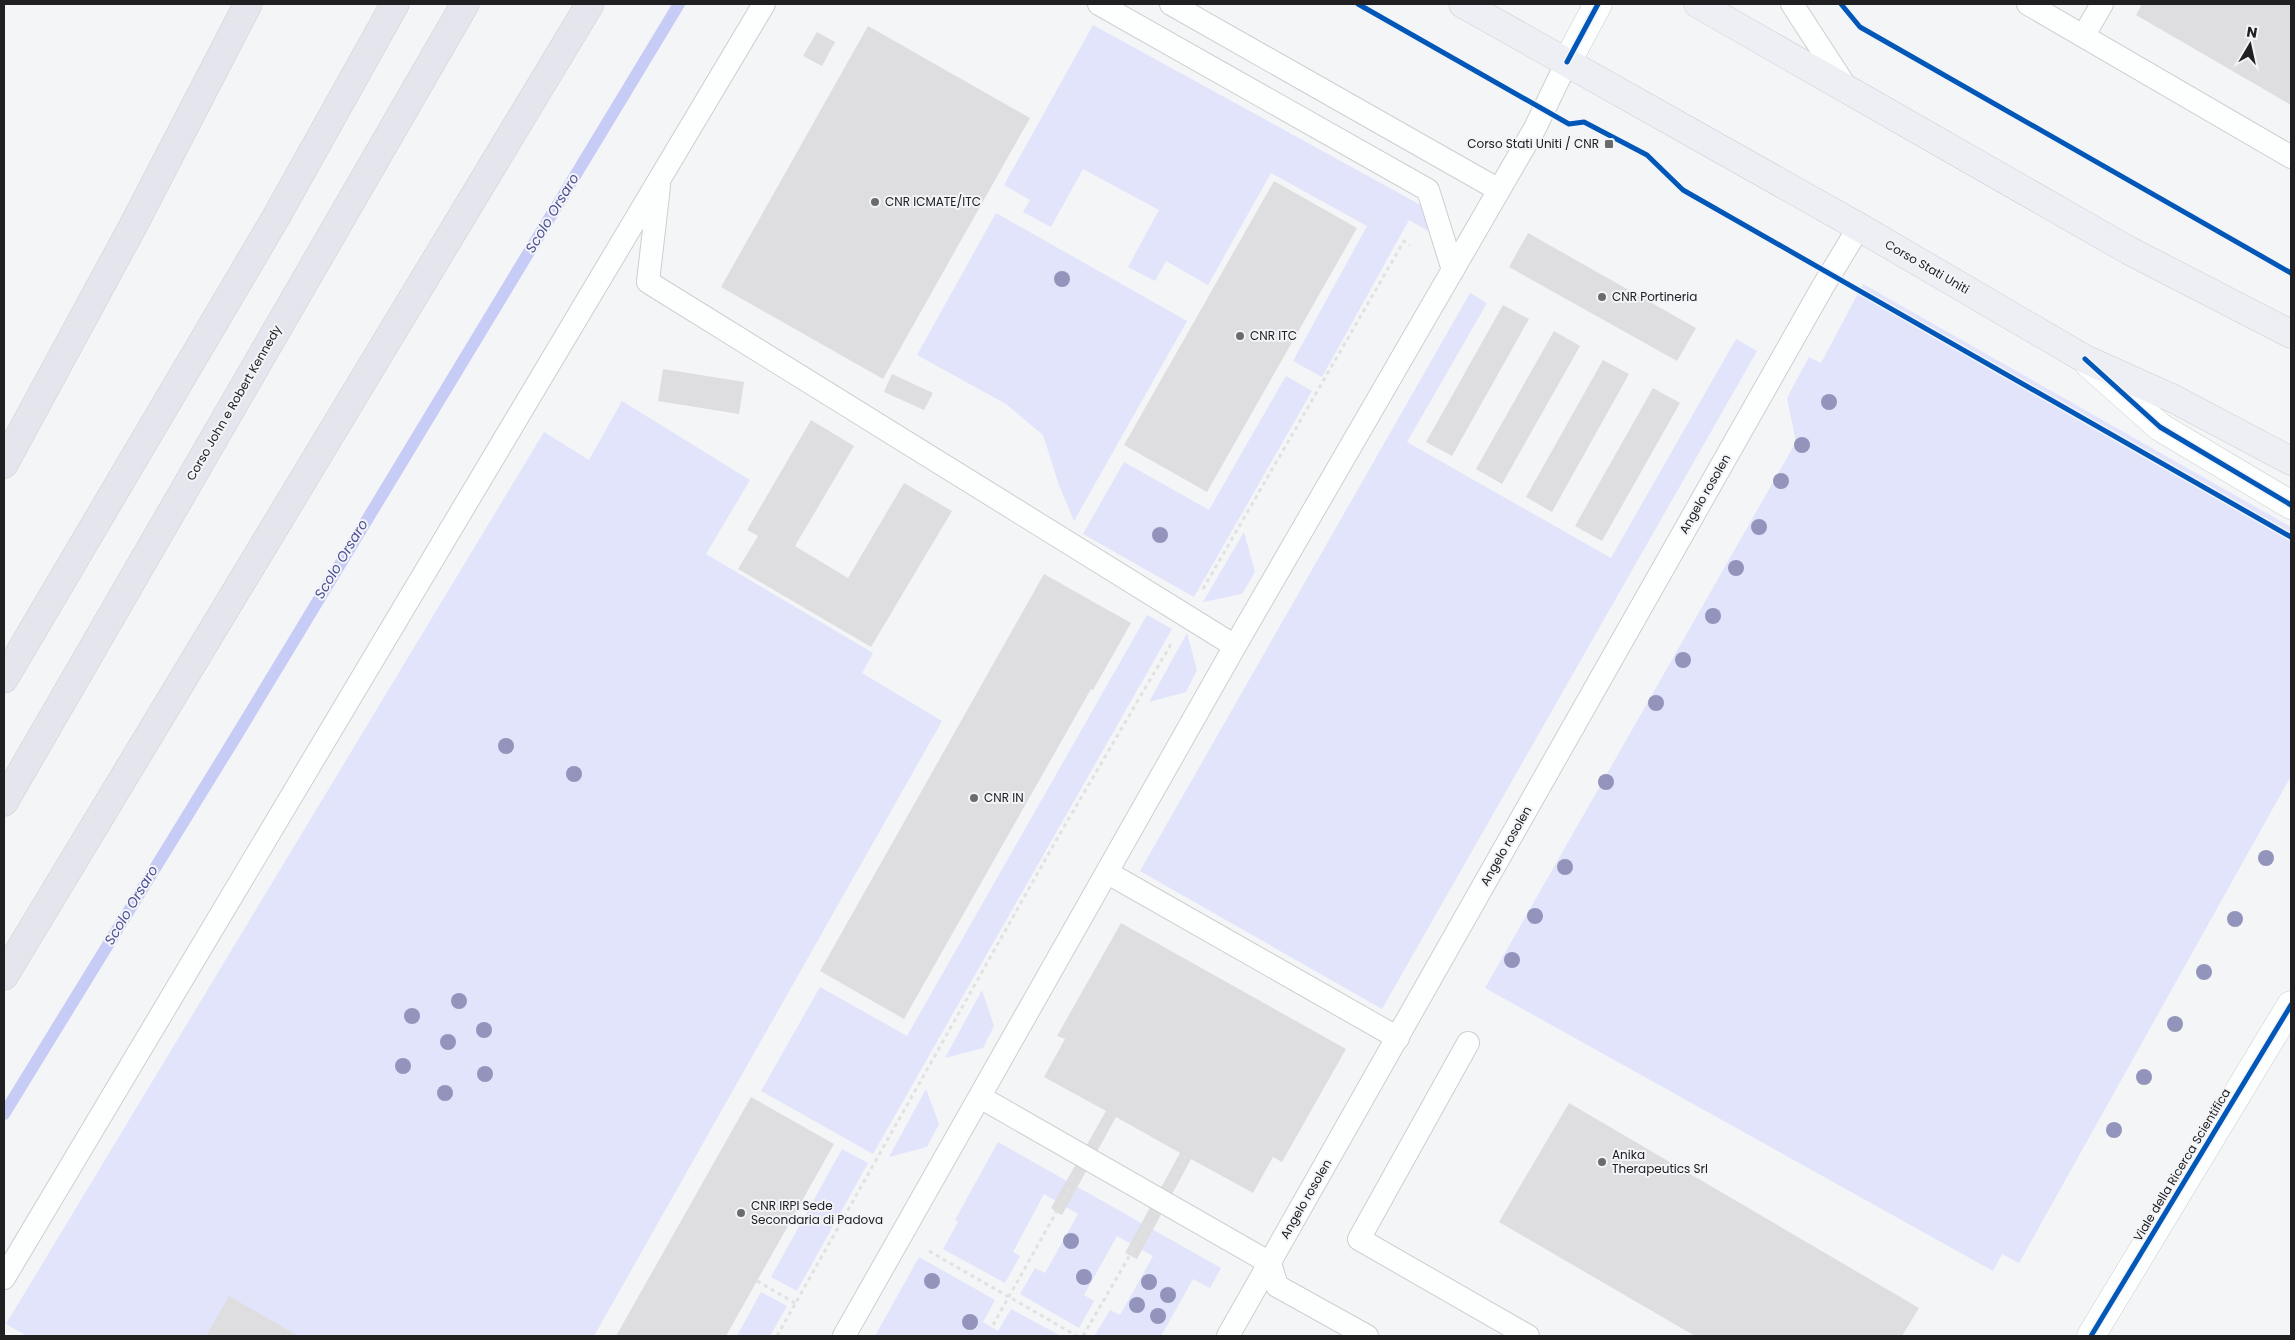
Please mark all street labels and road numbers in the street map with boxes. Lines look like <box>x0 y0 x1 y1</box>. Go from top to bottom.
street label: Corso Stati Uniti <box>1882 236 1973 298</box>
street label: Corso John e Robert Kennedy <box>182 322 285 484</box>
street label: Angelo rosolen <box>1675 451 1734 537</box>
street label: Angelo rosolen <box>1476 803 1535 889</box>
street label: Viale della Ricerca Scientifica <box>2129 1085 2234 1244</box>
street label: Angelo rosolen <box>1276 1156 1335 1242</box>

